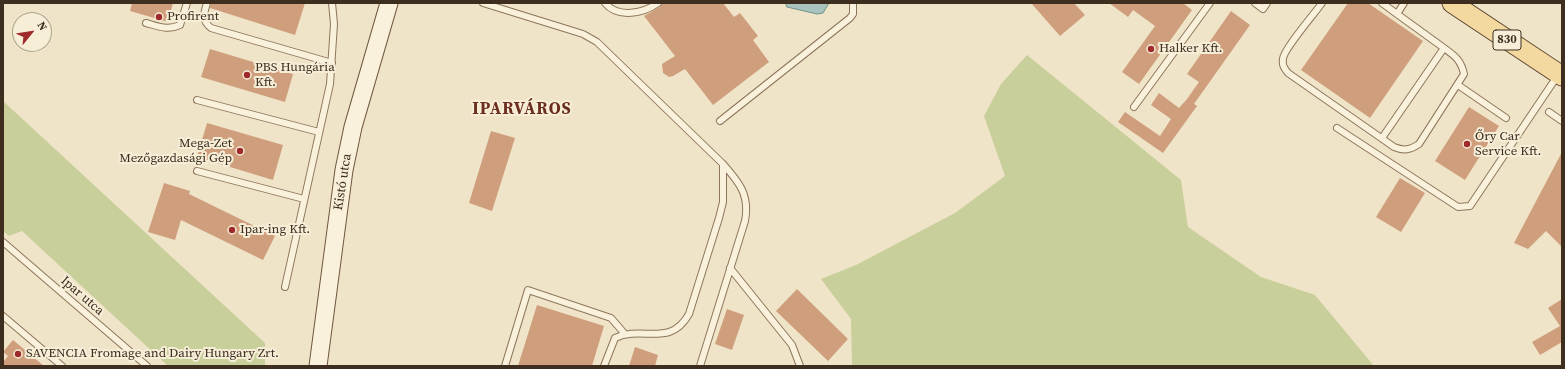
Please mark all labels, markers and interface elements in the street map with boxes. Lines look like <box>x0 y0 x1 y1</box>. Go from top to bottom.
place label: Profirent <box>167 9 219 25</box>
north arrow <box>12 12 52 52</box>
marker: Profirent <box>154 12 164 22</box>
text: N <box>33 19 50 33</box>
road number: 830 <box>1493 30 1521 50</box>
place label: Halker Kft. <box>1159 41 1222 57</box>
marker: Halker Kft. <box>1146 44 1156 54</box>
place label: PBS Hungária Kft. <box>255 60 335 91</box>
marker: PBS Hungária Kft. <box>242 70 252 80</box>
district label: IPARVÁROS <box>472 100 572 120</box>
place label: Őry Car Service Kft. <box>1475 129 1541 160</box>
place label: Mega-Zet Mezőgazdasági Gép <box>119 136 232 167</box>
marker: Őry Car Service Kft. <box>1462 139 1472 149</box>
marker: Mega-Zet Mezőgazdasági Gép <box>235 146 245 156</box>
street label: Kistó utca <box>331 152 355 212</box>
place label: Ipar-ing Kft. <box>240 222 310 238</box>
marker: Ipar-ing Kft. <box>227 225 237 235</box>
street label: Ipar utca <box>57 273 107 319</box>
place label: SAVENCIA Fromage and Dairy Hungary Zrt. <box>26 346 279 362</box>
marker: SAVENCIA Fromage and Dairy Hungary Zrt. <box>13 349 23 359</box>

